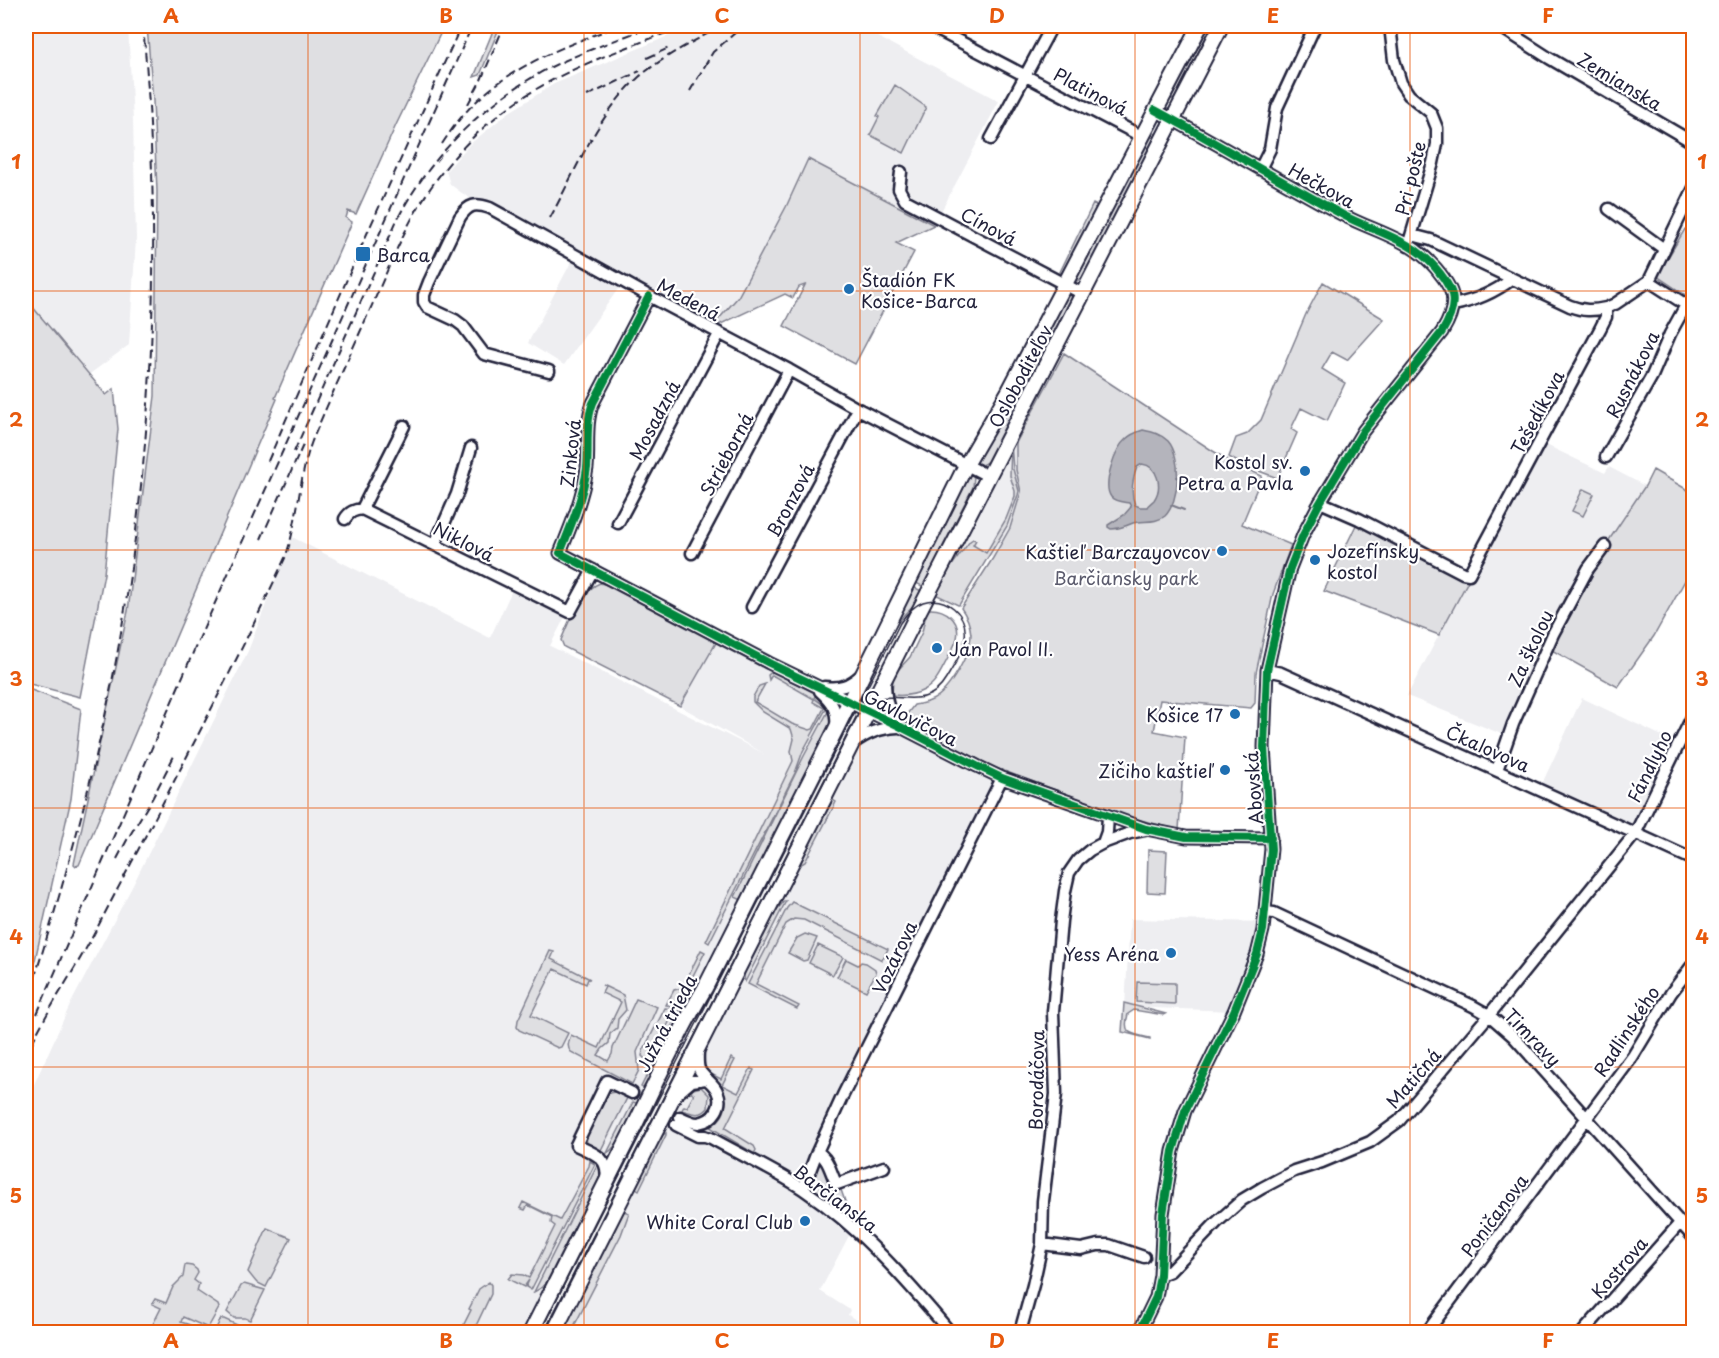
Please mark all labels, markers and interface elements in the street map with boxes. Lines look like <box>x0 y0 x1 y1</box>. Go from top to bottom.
text: A <box>163 0 179 30</box>
text: B <box>439 0 453 30</box>
text: C <box>714 0 730 30</box>
text: D <box>989 0 1005 30</box>
text: E <box>1267 0 1279 30</box>
text: F <box>1542 0 1554 30</box>
street label: Zemianska <box>1573 45 1668 117</box>
street label: Platinová <box>1049 60 1133 122</box>
street label: Pri pošte <box>1388 138 1432 218</box>
text: 1 <box>11 146 21 176</box>
text: 1 <box>1697 146 1707 176</box>
street label: Hečkova <box>1284 156 1360 214</box>
street label: Cínová <box>956 200 1022 252</box>
place label: Barca <box>376 241 431 268</box>
marker: Barca <box>354 245 372 263</box>
place label: Štadión FK Košice-Barca <box>861 266 978 314</box>
street label: Medená <box>653 271 726 327</box>
marker: Štadión FK Košice-Barca <box>842 282 856 296</box>
street label: Osloboditeľov <box>982 320 1058 432</box>
street label: Rusnákova <box>1598 326 1666 422</box>
street label: Tešedíkova <box>1504 365 1570 459</box>
street label: Mosadzná <box>622 375 687 465</box>
text: 2 <box>9 404 23 434</box>
text: 2 <box>1695 404 1709 434</box>
street label: Strieborná <box>693 407 760 501</box>
street label: Zinková <box>553 417 587 489</box>
place label: Kostol sv. Petra a Pavla <box>1177 448 1294 496</box>
street label: Bronzová <box>759 458 821 542</box>
marker: Kostol sv. Petra a Pavla <box>1298 464 1312 478</box>
street label: Niklová <box>429 514 499 568</box>
place label: Jozefínsky kostol <box>1327 537 1419 585</box>
place label: Kaštieľ Barczayovcov <box>1025 538 1211 565</box>
marker: Kaštieľ Barczayovcov <box>1215 544 1229 558</box>
marker: Jozefínsky kostol <box>1308 553 1322 567</box>
park label: Barčiansky park <box>1053 564 1199 591</box>
street label: Za školou <box>1500 605 1560 691</box>
place label: Ján Pavol II. <box>949 635 1053 662</box>
marker: Ján Pavol II. <box>930 641 944 655</box>
text: 3 <box>9 663 23 693</box>
text: 3 <box>1695 663 1709 693</box>
street label: Gavlovičova <box>859 682 963 752</box>
place label: Košice 17 <box>1146 701 1223 728</box>
marker: Košice 17 <box>1228 707 1242 721</box>
street label: Čkalovova <box>1442 717 1534 779</box>
street label: Fándlyho <box>1620 725 1678 807</box>
street label: Abovská <box>1237 750 1269 826</box>
place label: Zičiho kaštieľ <box>1098 757 1214 784</box>
marker: Zičiho kaštieľ <box>1218 763 1232 777</box>
street label: Vozárova <box>865 916 923 998</box>
text: 4 <box>9 921 23 951</box>
text: 4 <box>1695 921 1709 951</box>
place label: Yess Aréna <box>1064 940 1160 967</box>
marker: Yess Aréna <box>1164 946 1178 960</box>
street label: Južná trieda <box>629 969 703 1077</box>
street label: Radlinského <box>1586 980 1666 1082</box>
street label: Timravy <box>1498 1002 1568 1072</box>
street label: Borodáčova <box>1022 1030 1050 1130</box>
street label: Matičná <box>1379 1041 1447 1114</box>
street label: Barčianska <box>788 1157 885 1239</box>
street label: Poničanova <box>1454 1168 1534 1262</box>
text: 5 <box>10 1180 22 1210</box>
text: 5 <box>1696 1180 1708 1210</box>
place label: White Coral Club <box>646 1208 793 1235</box>
marker: White Coral Club <box>798 1214 812 1228</box>
street label: Kostrova <box>1584 1230 1654 1304</box>
text: A <box>163 1325 179 1355</box>
text: B <box>439 1325 453 1355</box>
text: C <box>714 1325 730 1355</box>
text: D <box>989 1325 1005 1355</box>
text: E <box>1267 1325 1279 1355</box>
text: F <box>1542 1325 1554 1355</box>

